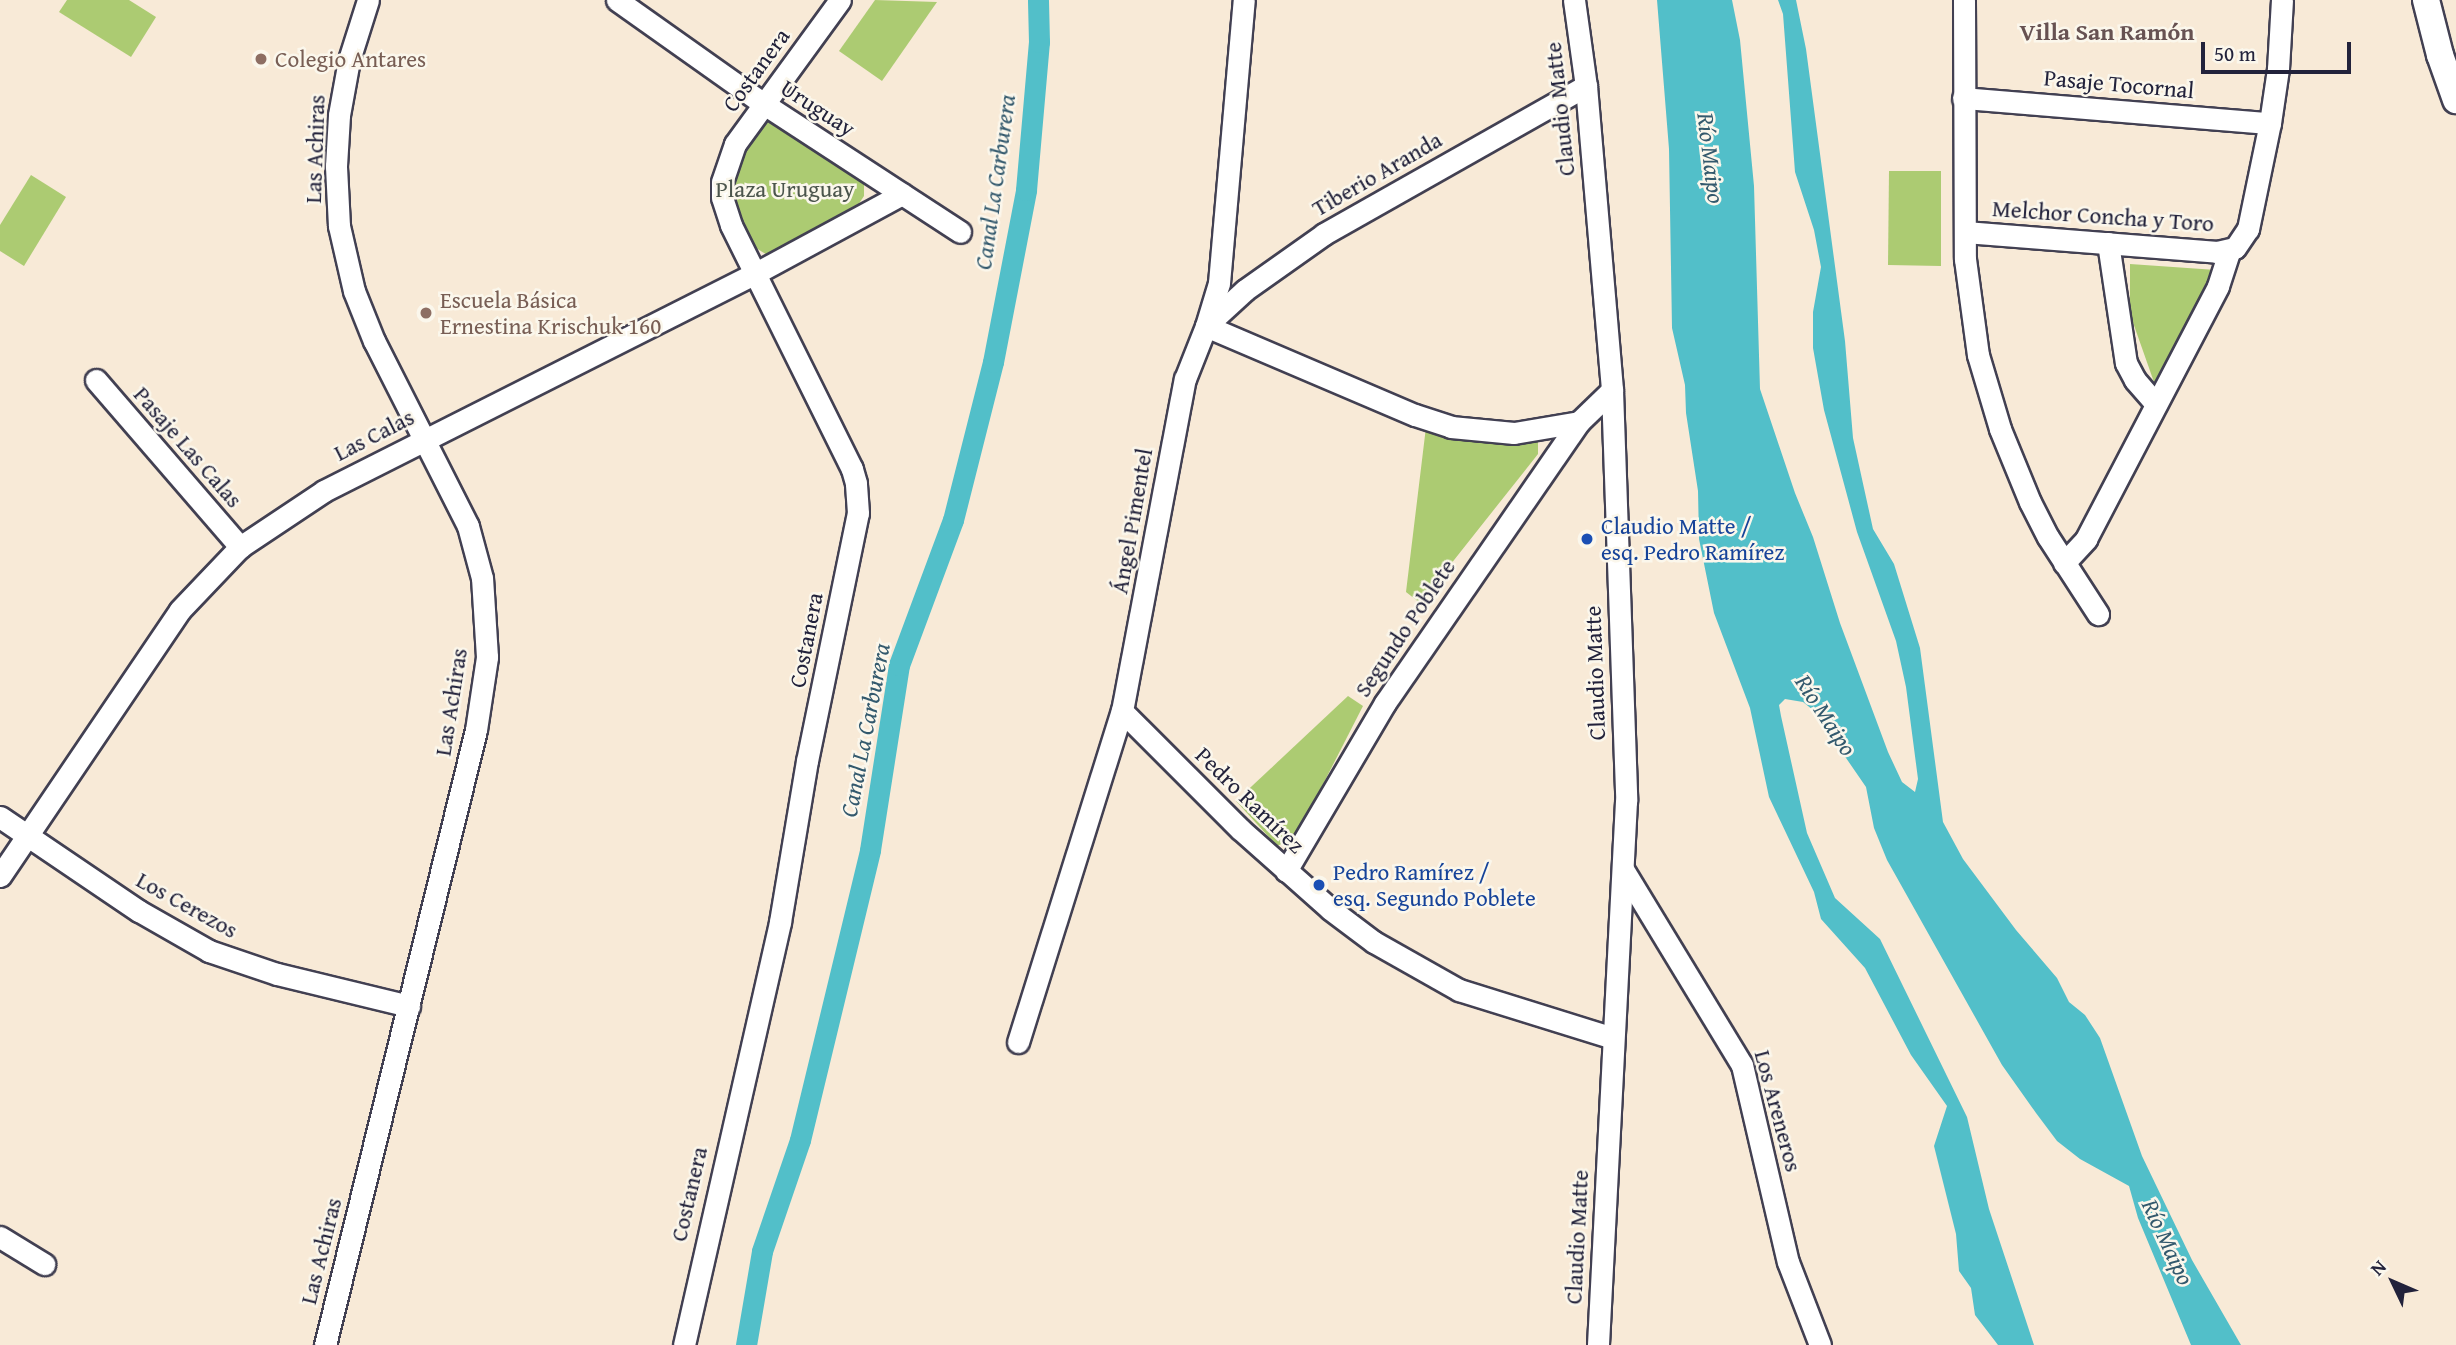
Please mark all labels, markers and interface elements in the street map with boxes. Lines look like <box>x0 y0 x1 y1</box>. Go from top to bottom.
district label: Villa San Ramón <box>2019 18 2195 46</box>
street label: Costanera <box>717 23 795 117</box>
scale bar <box>2204 28 2354 72</box>
text: 50 m <box>2214 38 2256 69</box>
street label: Claudio Matte <box>1539 41 1581 177</box>
place label: Colegio Antares <box>275 45 426 73</box>
marker: Colegio Antares <box>253 51 269 67</box>
street label: Pasaje Tocornal <box>2043 64 2195 104</box>
street label: Uruguay <box>776 74 860 142</box>
water label: Canal La Carburera <box>968 93 1022 271</box>
street label: Las Achiras <box>299 94 331 204</box>
water label: Río Maipo <box>1691 111 1731 205</box>
street label: Tiberio Aranda <box>1307 126 1447 222</box>
park label: Plaza Uruguay <box>716 175 854 203</box>
street label: Melchor Concha y Toro <box>1991 194 2215 238</box>
place label: Escuela Básica Ernestina Krischuk 160 <box>440 286 661 340</box>
marker: Escuela Básica Ernestina Krischuk 160 <box>418 305 434 321</box>
street label: Pasaje Las Calas <box>128 381 248 513</box>
street label: Las Calas <box>329 403 419 467</box>
street label: Ángel Pimentel <box>1106 446 1158 596</box>
place label: Claudio Matte / esq. Pedro Ramírez <box>1601 512 1784 566</box>
marker: Claudio Matte / esq. Pedro Ramírez <box>1579 531 1595 547</box>
street label: Segundo Poblete <box>1349 554 1461 702</box>
street label: Costanera <box>783 590 829 690</box>
street label: Claudio Matte <box>1579 605 1611 741</box>
water label: Canal La Carburera <box>834 641 896 819</box>
street label: Las Achiras <box>429 646 473 758</box>
water label: Río Maipo <box>1789 669 1863 761</box>
street label: Pedro Ramírez <box>1190 741 1310 859</box>
place label: Pedro Ramírez / esq. Segundo Poblete <box>1333 858 1536 912</box>
street label: Los Cerezos <box>132 866 242 944</box>
marker: Pedro Ramírez / esq. Segundo Poblete <box>1311 877 1327 893</box>
street label: Los Areneros <box>1749 1047 1807 1175</box>
street label: Costanera <box>665 1144 713 1244</box>
street label: Claudio Matte <box>1560 1169 1594 1305</box>
street label: Las Achiras <box>294 1195 348 1307</box>
water label: Río Maipo <box>2136 1195 2200 1289</box>
north arrow <box>2358 1247 2428 1317</box>
text: N <box>2363 1253 2392 1282</box>

